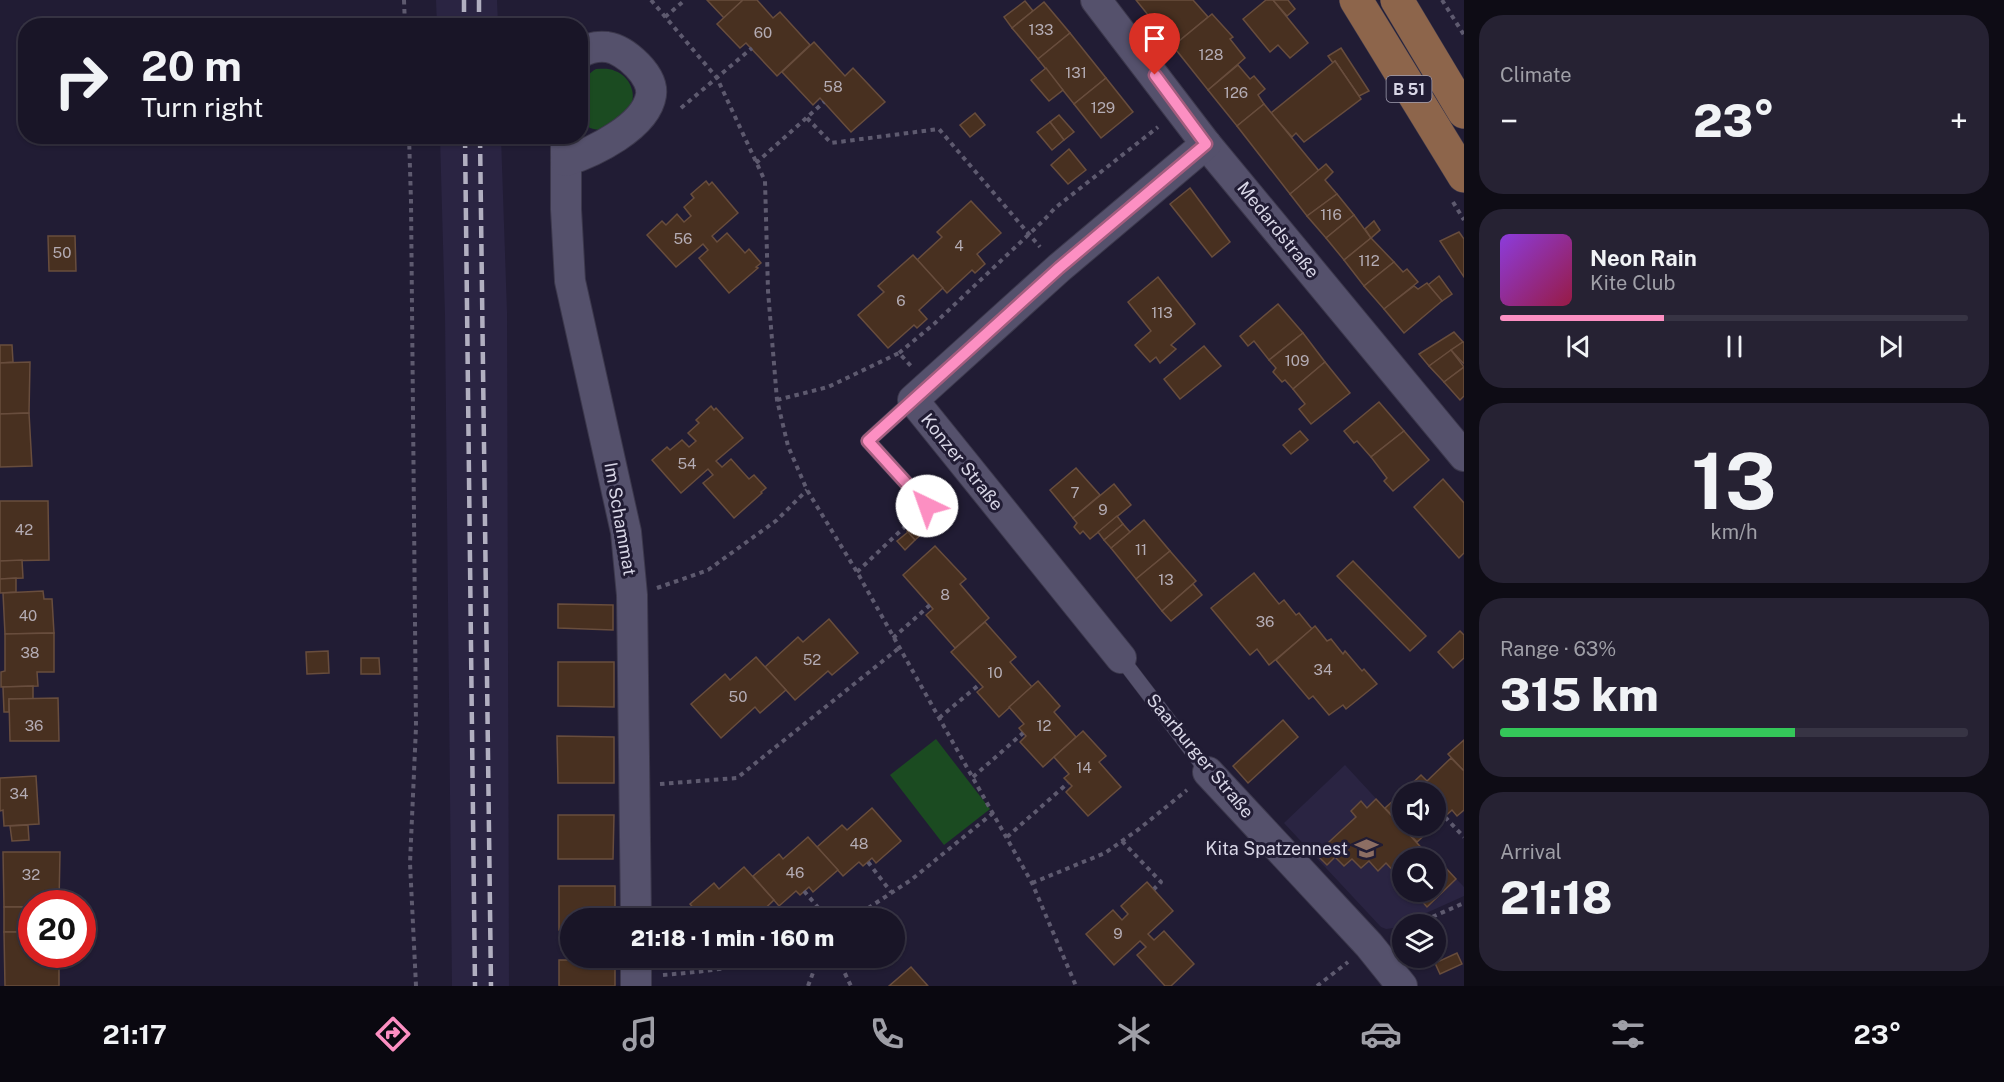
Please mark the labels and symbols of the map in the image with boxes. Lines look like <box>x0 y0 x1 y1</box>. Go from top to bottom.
pin <box>1129 13 1180 75</box>
house number: 133 <box>1029 21 1053 38</box>
house number: 60 <box>754 24 772 41</box>
house number: 128 <box>1199 46 1223 63</box>
house number: 131 <box>1065 64 1087 81</box>
road number: B 51 <box>1386 76 1432 102</box>
house number: 58 <box>823 78 843 95</box>
house number: 126 <box>1224 84 1248 101</box>
house number: 129 <box>1091 99 1115 116</box>
street label: Medardstraße <box>1233 177 1324 282</box>
house number: 116 <box>1320 206 1342 223</box>
house number: 56 <box>674 230 692 247</box>
house number: 4 <box>954 237 964 254</box>
house number: 50 <box>53 244 71 261</box>
house number: 112 <box>1358 252 1380 269</box>
house number: 6 <box>896 292 906 309</box>
house number: 113 <box>1151 304 1173 321</box>
house number: 109 <box>1285 352 1309 369</box>
street label: Konzer Straße <box>917 409 1008 514</box>
house number: 54 <box>677 455 697 472</box>
street label: Im Schammat <box>600 461 641 577</box>
position arrow <box>895 474 959 538</box>
house number: 7 <box>1070 484 1080 501</box>
house number: 9 <box>1098 501 1108 518</box>
house number: 42 <box>15 521 33 538</box>
house number: 11 <box>1135 541 1147 558</box>
house number: 13 <box>1158 571 1174 588</box>
house number: 8 <box>940 586 950 603</box>
house number: 40 <box>19 607 37 624</box>
house number: 36 <box>1256 613 1274 630</box>
house number: 38 <box>20 644 40 661</box>
house number: 52 <box>803 651 821 668</box>
house number: 34 <box>1314 661 1332 678</box>
house number: 10 <box>987 664 1003 681</box>
house number: 50 <box>729 688 747 705</box>
street label: Saarburger Straße <box>1142 689 1258 822</box>
house number: 36 <box>25 717 43 734</box>
house number: 12 <box>1036 717 1052 734</box>
house number: 14 <box>1076 759 1092 776</box>
house number: 34 <box>10 785 28 802</box>
house number: 48 <box>849 835 869 852</box>
school or university icon: Kita Spatzennest <box>1353 836 1379 862</box>
place label: Kita Spatzennest <box>1205 838 1348 859</box>
house number: 46 <box>786 864 804 881</box>
house number: 32 <box>22 866 40 883</box>
speed limit sign: 20 <box>18 890 96 968</box>
house number: 9 <box>1113 925 1123 942</box>

